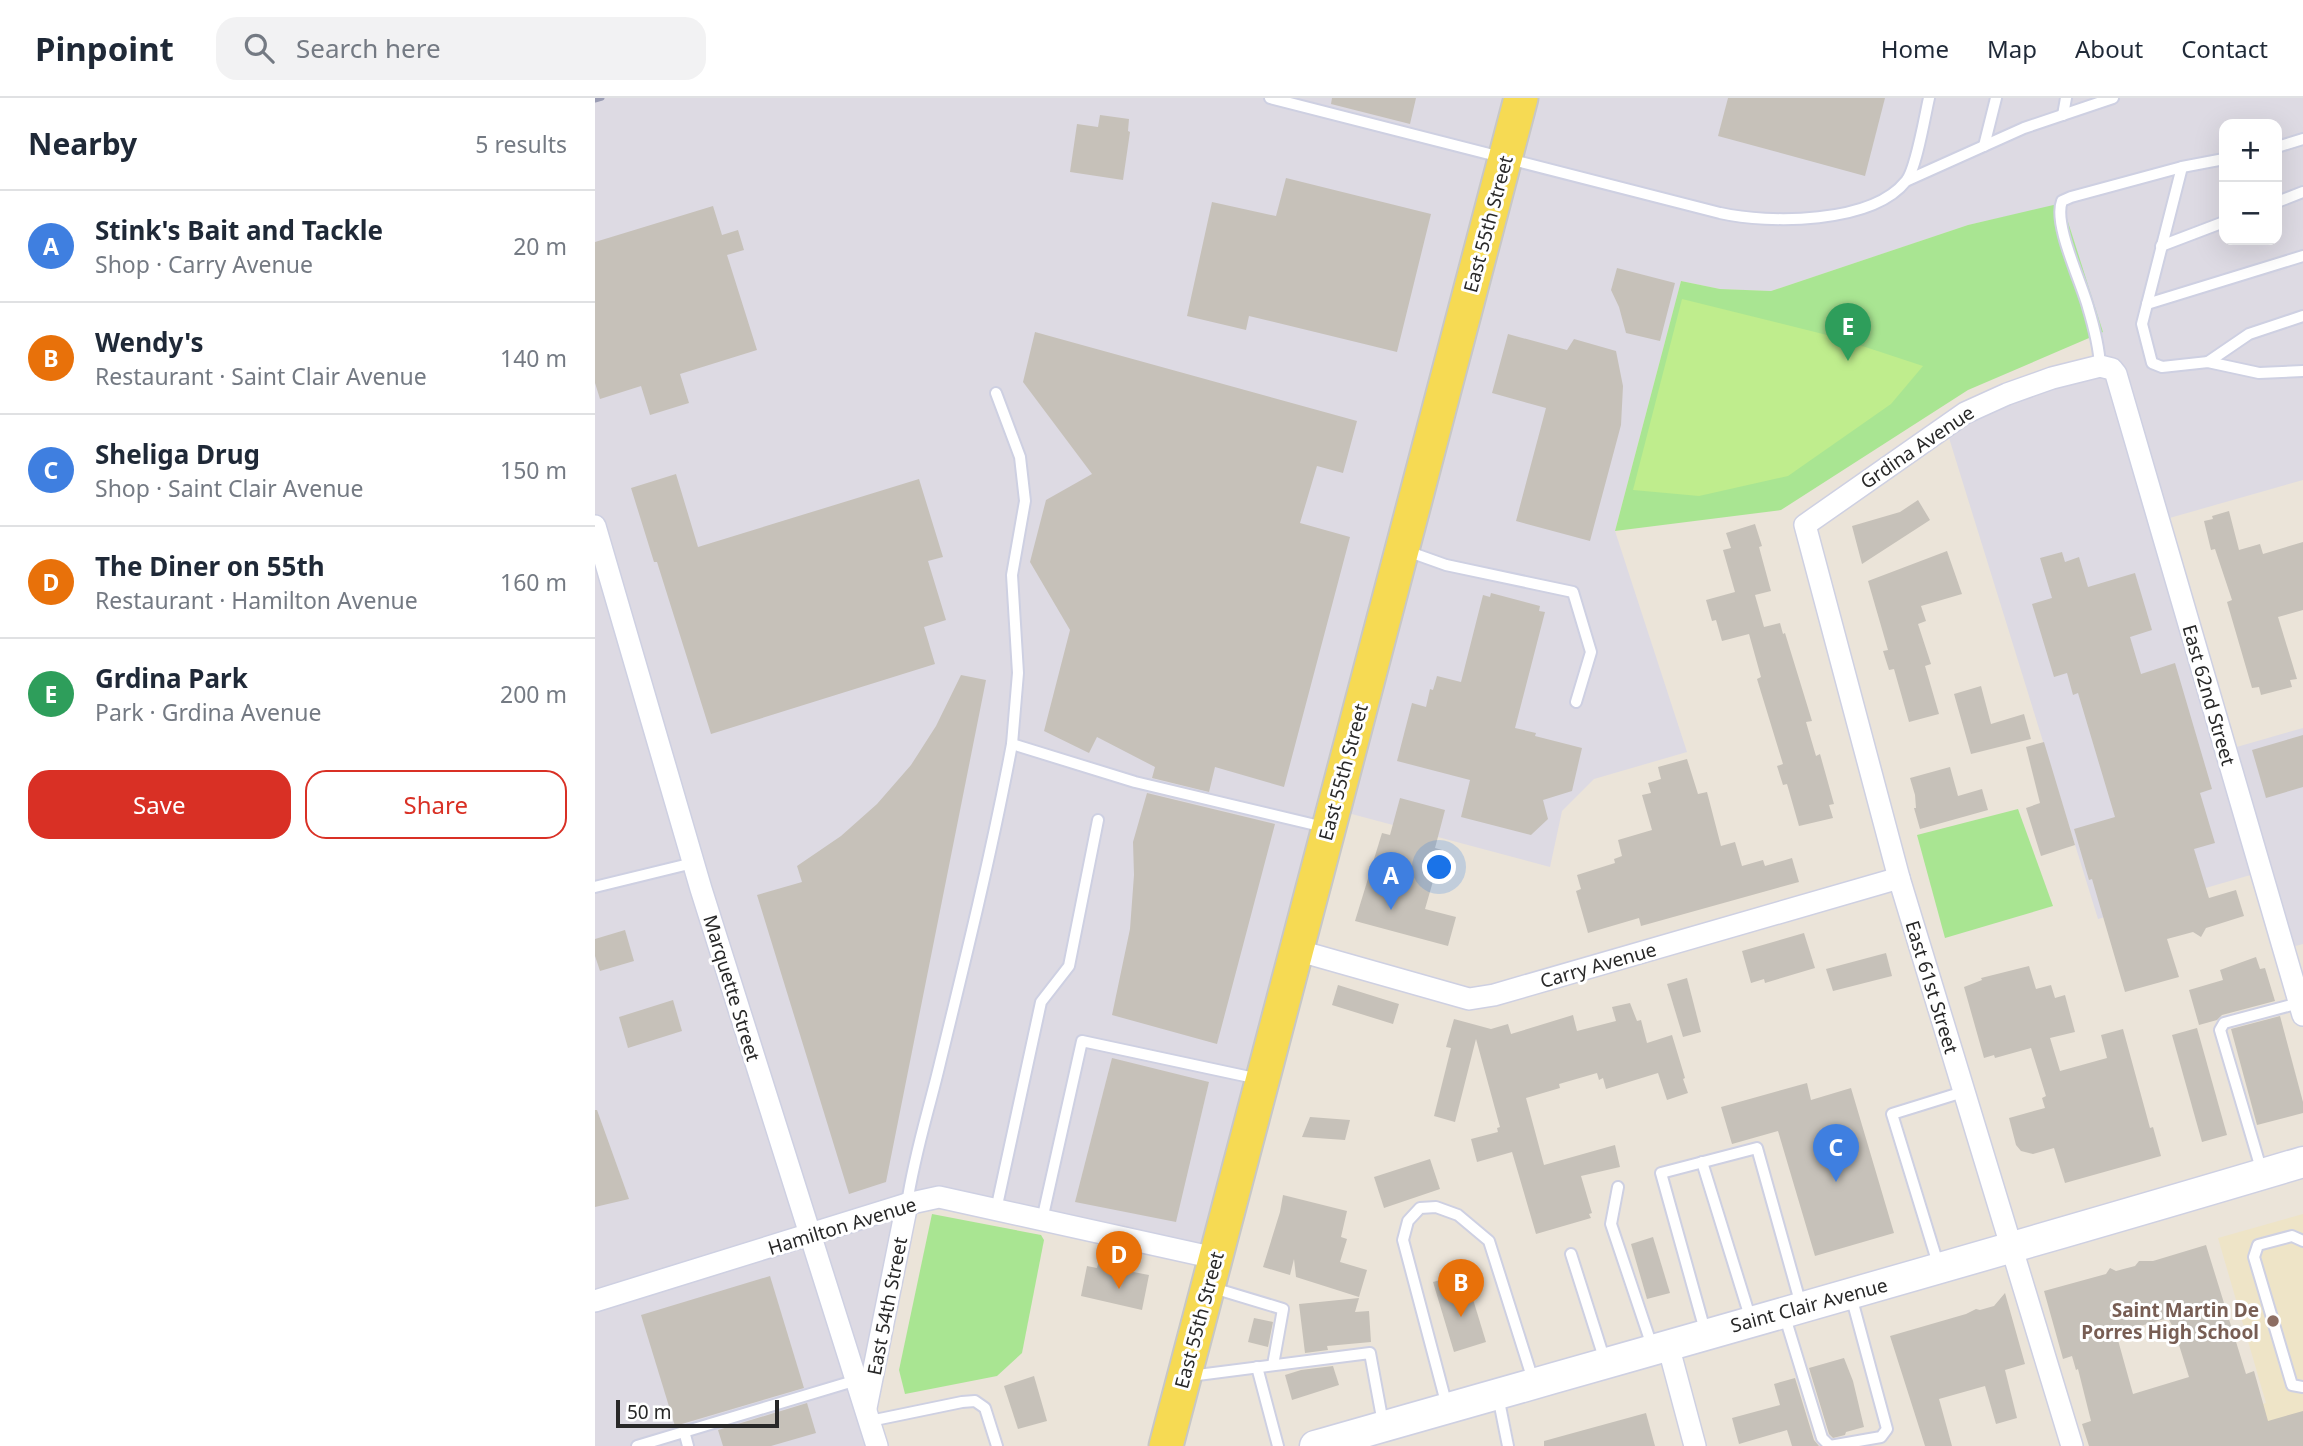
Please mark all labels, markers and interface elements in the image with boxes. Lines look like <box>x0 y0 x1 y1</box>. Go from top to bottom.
search box <box>216 17 706 80</box>
text: Pinpoint <box>35 26 174 71</box>
icon: search <box>240 29 278 67</box>
text: Search here <box>296 30 441 66</box>
text: Home <box>1881 32 1949 65</box>
text: Map <box>1987 32 2037 65</box>
text: About <box>2075 32 2143 65</box>
text: Contact <box>2181 32 2268 65</box>
map controls <box>2219 119 2282 245</box>
button: + <box>2219 119 2282 182</box>
text: Nearby <box>28 123 137 164</box>
text: 5 results <box>475 128 567 160</box>
street label: East 55th Street <box>1457 153 1519 295</box>
button: − <box>2219 182 2282 245</box>
text: Stink's Bait and Tackle <box>95 212 383 248</box>
text: A <box>43 230 59 262</box>
text: 20 m <box>513 230 567 262</box>
text: Shop · Carry Avenue <box>95 248 313 280</box>
pin: E <box>1825 303 1871 361</box>
text: Wendy's <box>95 324 204 360</box>
text: B <box>43 342 59 374</box>
text: 140 m <box>500 342 567 374</box>
text: Restaurant · Saint Clair Avenue <box>95 360 427 392</box>
street label: Grdina Avenue <box>1855 399 1979 495</box>
text: Sheliga Drug <box>95 436 260 472</box>
text: C <box>44 454 58 486</box>
text: 150 m <box>500 454 567 486</box>
text: Shop · Saint Clair Avenue <box>95 472 364 504</box>
text: The Diner on 55th <box>95 548 325 584</box>
text: D <box>43 566 59 598</box>
text: 160 m <box>500 566 567 598</box>
text: Restaurant · Hamilton Avenue <box>95 584 418 616</box>
street label: East 62nd Street <box>2176 622 2242 769</box>
text: Grdina Park <box>95 660 248 696</box>
text: E <box>45 678 57 710</box>
text: 200 m <box>500 678 567 710</box>
text: Park · Grdina Avenue <box>95 696 321 728</box>
street label: East 55th Street <box>1312 701 1374 843</box>
button: Save <box>28 770 291 839</box>
button: Share <box>305 770 567 839</box>
your location <box>1422 850 1456 884</box>
pin: A <box>1368 852 1414 910</box>
street label: Marquette Street <box>697 912 767 1065</box>
street label: East 61st Street <box>1899 917 1965 1057</box>
street label: Carry Avenue <box>1537 936 1659 994</box>
pin: C <box>1813 1124 1859 1182</box>
street label: Hamilton Avenue <box>765 1191 919 1261</box>
pin: D <box>1096 1231 1142 1289</box>
street label: East 54th Street <box>861 1234 913 1377</box>
street label: East 55th Street <box>1168 1249 1230 1391</box>
pin: B <box>1438 1259 1484 1317</box>
street label: Saint Clair Avenue <box>1728 1272 1890 1338</box>
place label: Saint Martin De Porres High School <box>2081 1297 2259 1345</box>
marker: Saint Martin De Porres High School <box>2265 1313 2281 1329</box>
scale bar <box>616 1397 779 1429</box>
text: 50 m <box>627 1399 671 1425</box>

